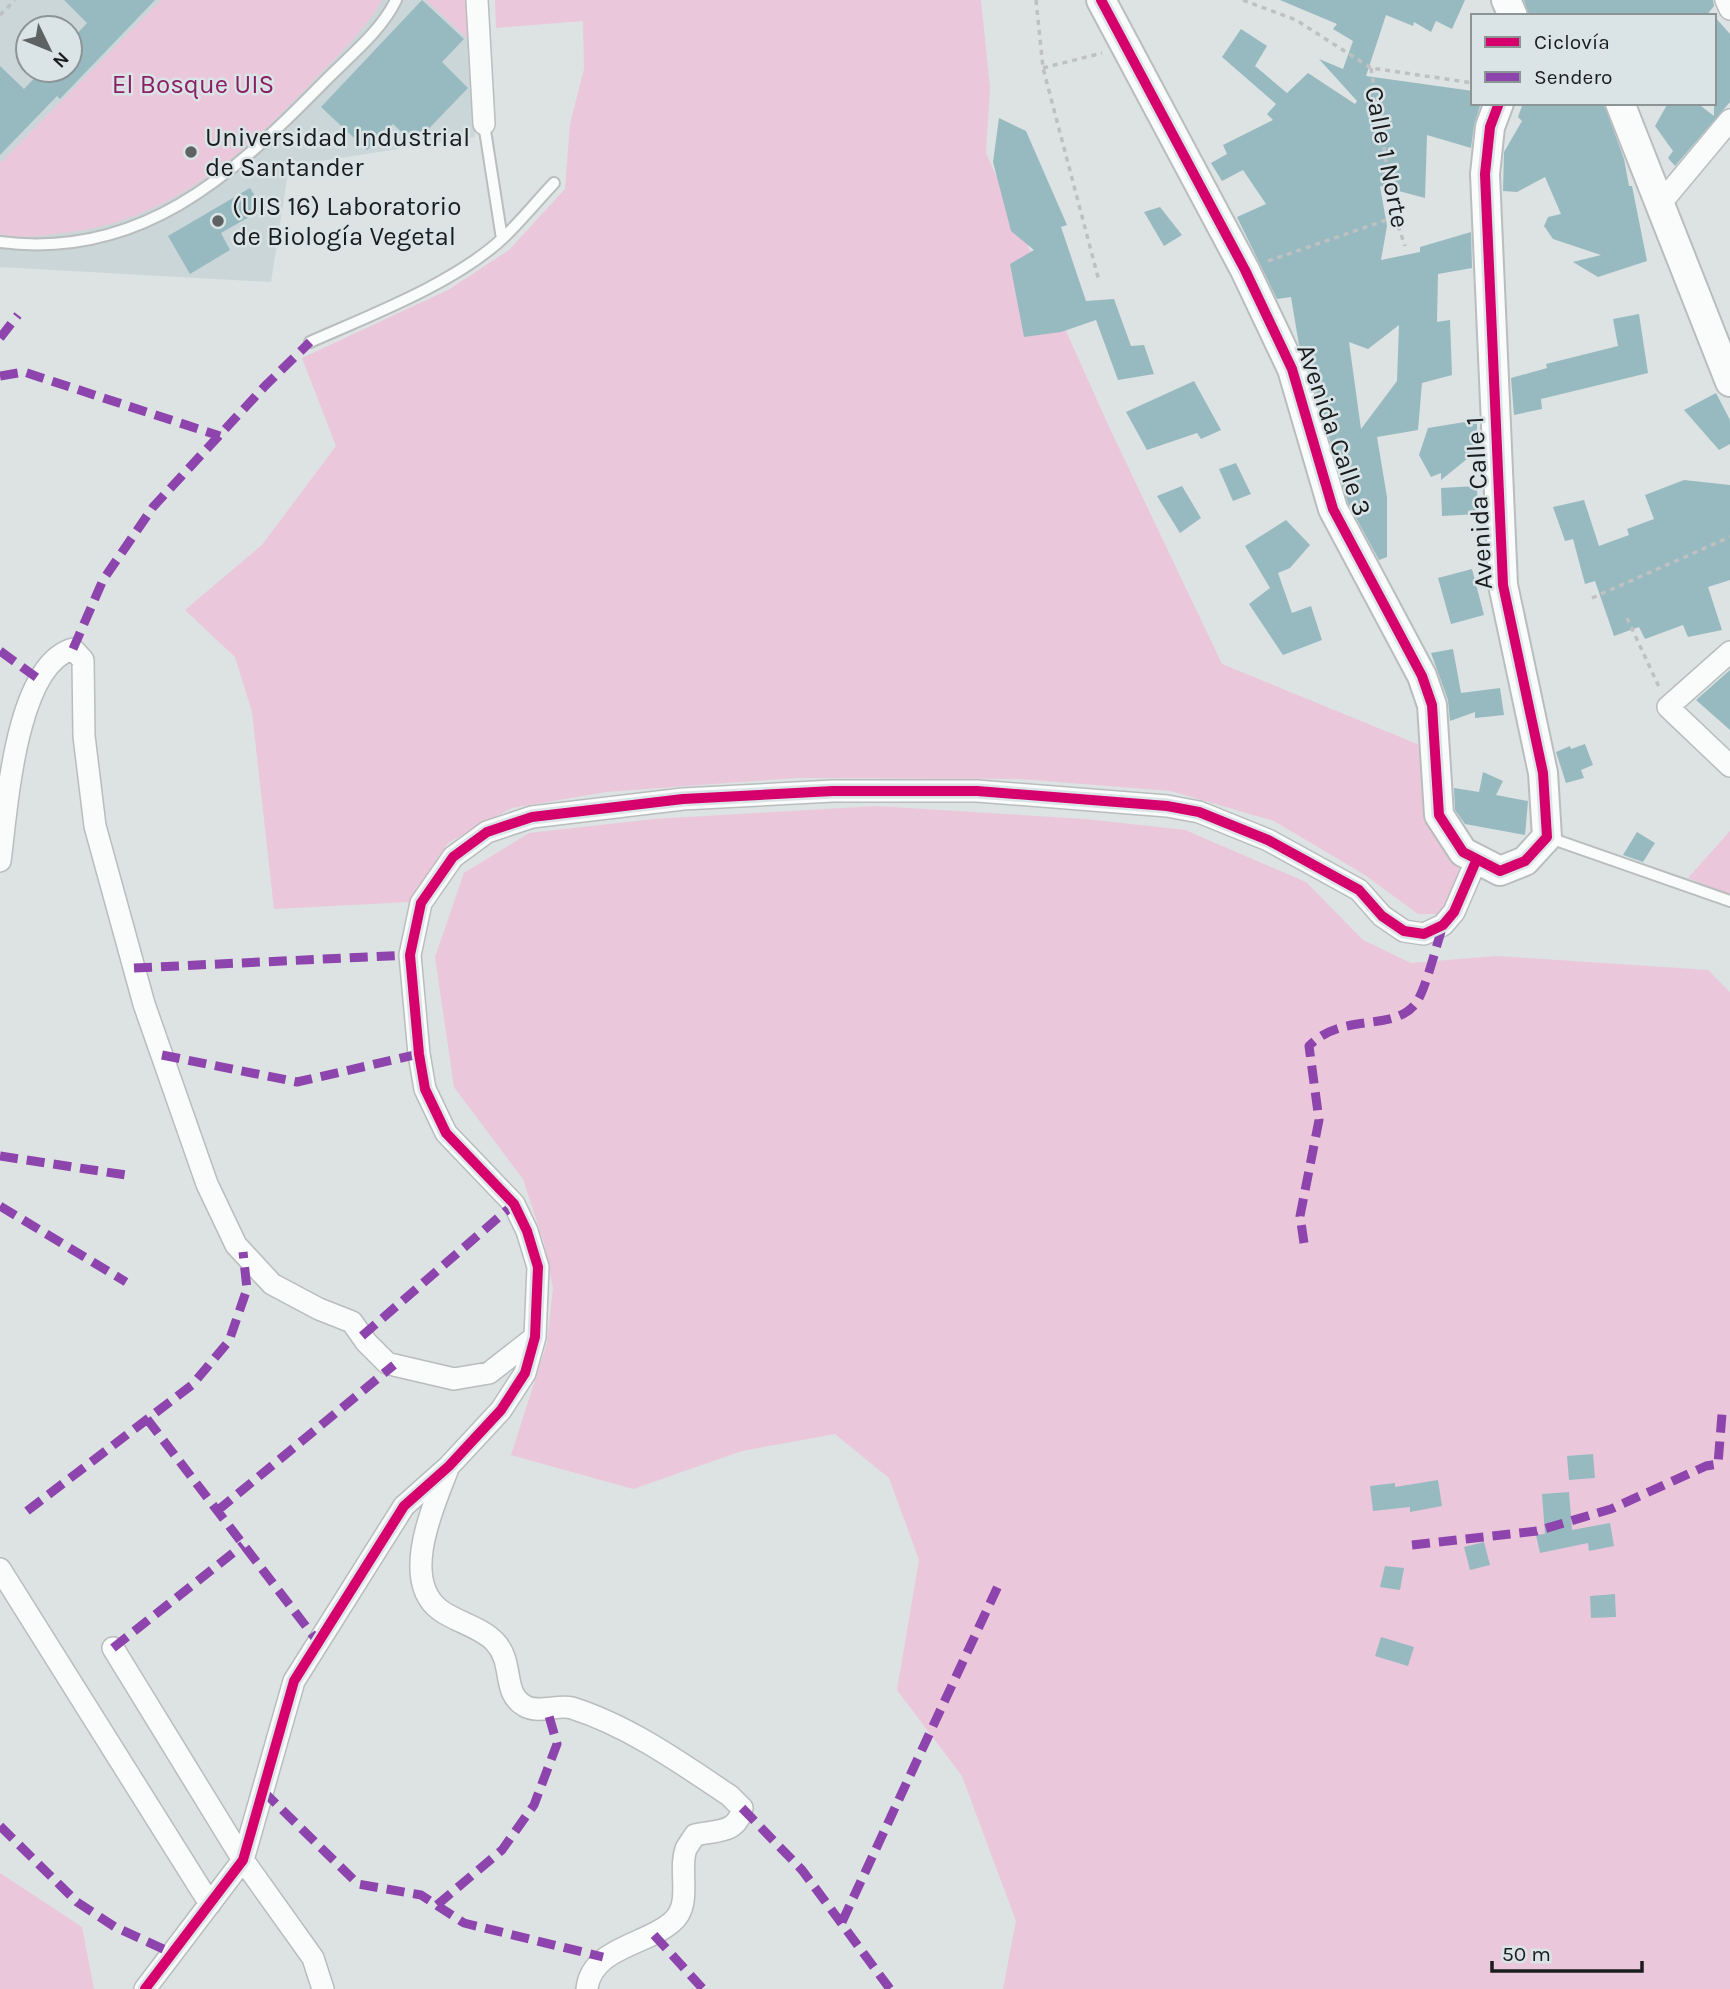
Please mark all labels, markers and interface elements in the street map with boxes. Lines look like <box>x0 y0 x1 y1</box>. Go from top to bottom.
north arrow <box>14 14 84 84</box>
legend <box>1471 14 1716 105</box>
text: Ciclovía <box>1534 30 1610 54</box>
text: N <box>48 47 73 72</box>
text: Sendero <box>1534 65 1612 89</box>
park label: El Bosque UIS <box>112 69 274 100</box>
street label: Calle 1 Norte <box>1358 84 1416 230</box>
place label: Universidad Industrial de Santander <box>205 122 470 183</box>
marker: Universidad Industrial de Santander <box>183 144 199 160</box>
place label: (UIS 16) Laboratorio de Biología Vegetal <box>232 191 461 252</box>
marker: (UIS 16) Laboratorio de Biología Vegetal <box>210 213 226 229</box>
street label: Avenida Calle 3 <box>1290 340 1378 520</box>
street label: Avenida Calle 1 <box>1459 416 1499 590</box>
scale bar <box>1492 1930 1642 1974</box>
text: 50 m <box>1502 1942 1551 1966</box>

